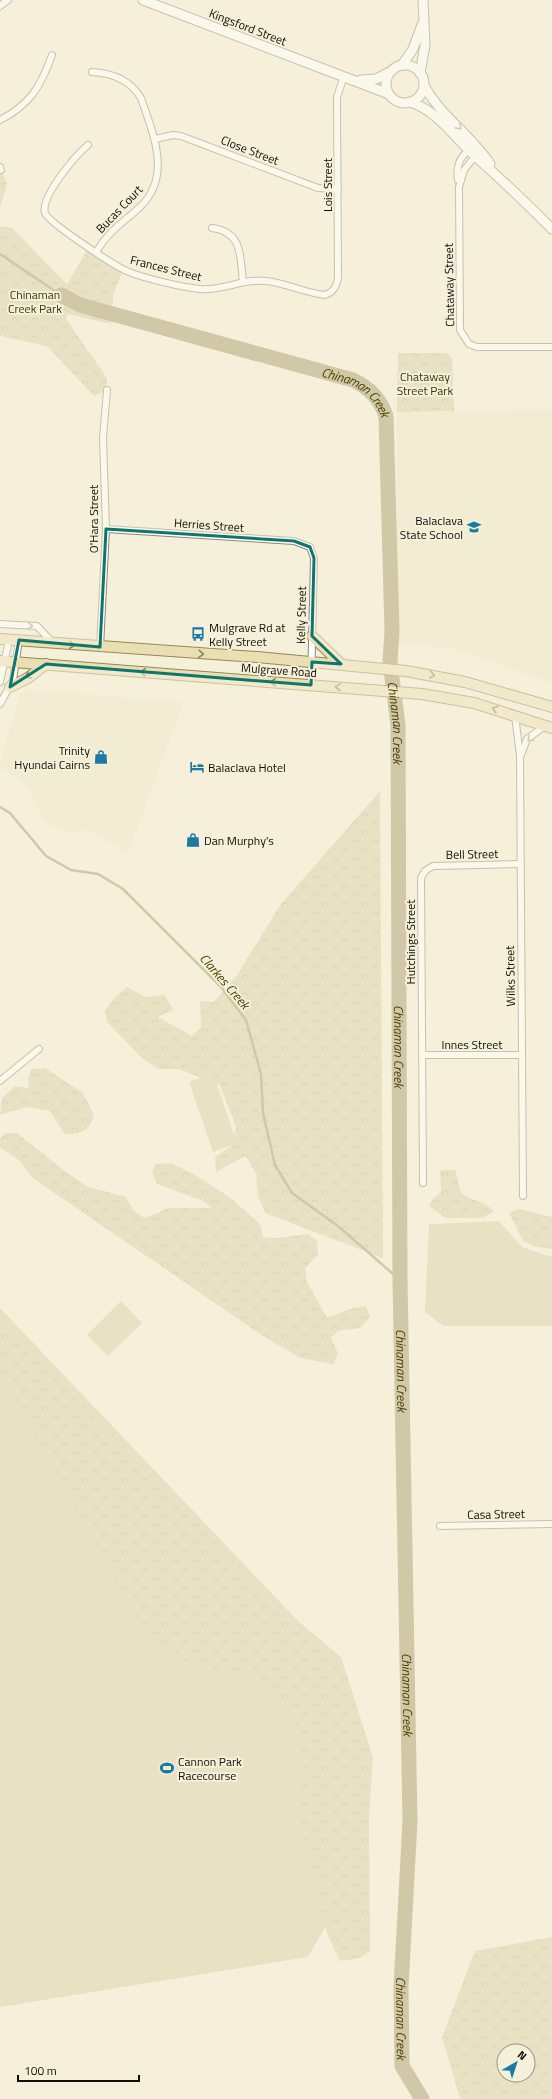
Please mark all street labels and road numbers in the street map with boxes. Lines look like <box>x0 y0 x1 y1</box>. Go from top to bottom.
street label: Kingsford Street <box>206 3 290 51</box>
street label: Close Street <box>218 130 283 170</box>
street label: Lois Street <box>318 157 337 212</box>
street label: Bucas Court <box>91 180 147 237</box>
street label: Chataway Street <box>439 242 459 327</box>
street label: Frances Street <box>128 250 204 286</box>
street label: O'Hara Street <box>84 484 103 553</box>
street label: Herries Street <box>173 513 245 537</box>
street label: Kelly Street <box>291 585 311 644</box>
street label: Mulgrave Road <box>241 658 317 682</box>
street label: Bell Street <box>446 844 499 864</box>
street label: Hutchings Street <box>401 899 420 984</box>
street label: Wilks Street <box>500 945 520 1007</box>
street label: Innes Street <box>441 1035 503 1054</box>
street label: Casa Street <box>467 1504 526 1524</box>

